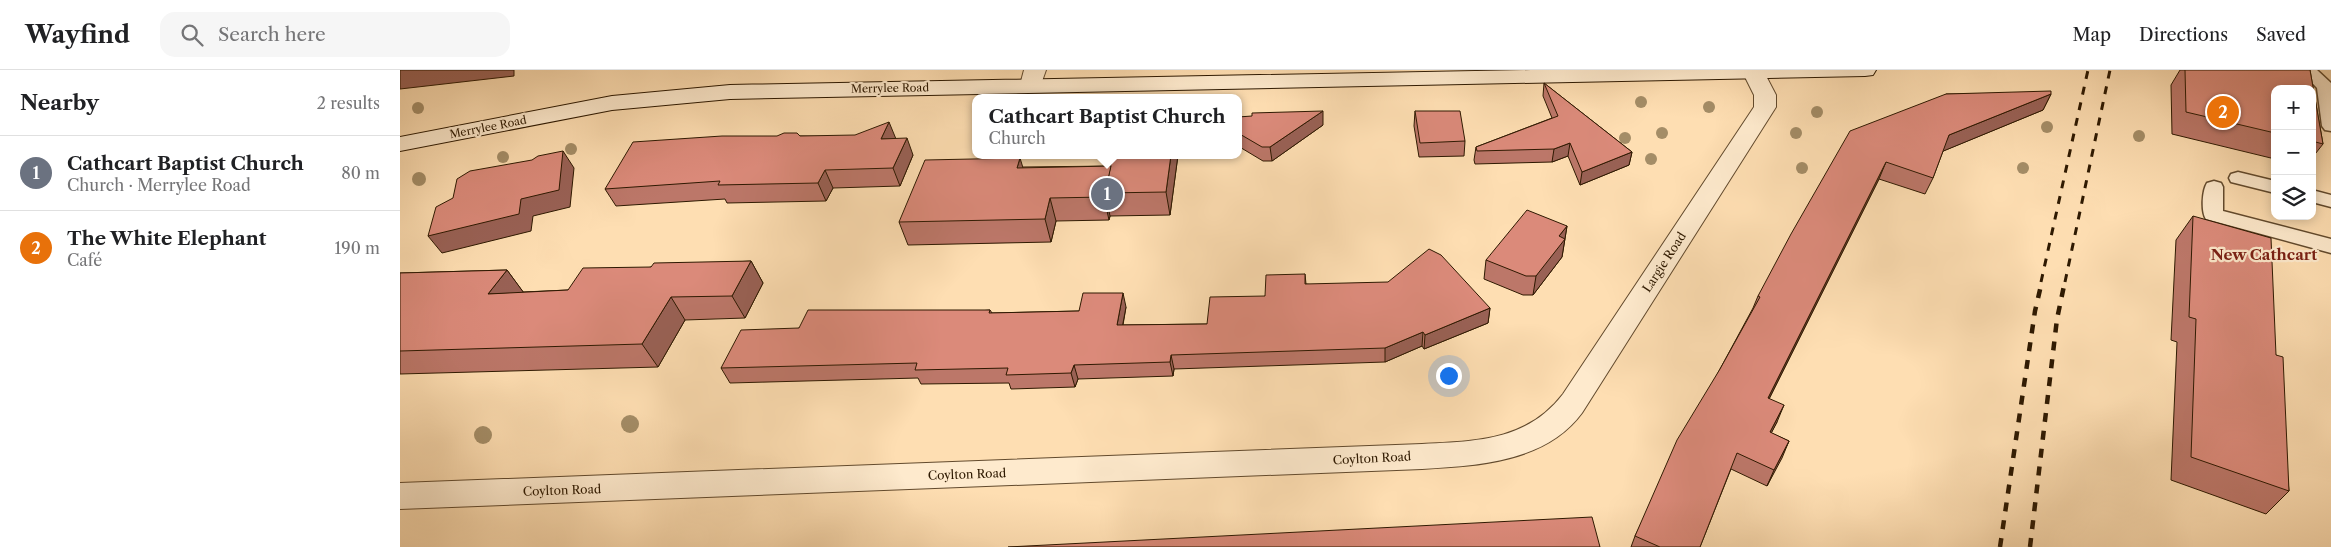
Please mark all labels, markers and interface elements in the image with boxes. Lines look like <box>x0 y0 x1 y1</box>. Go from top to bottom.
search box <box>160 12 510 57</box>
text: Wayfind <box>25 20 130 49</box>
icon: search <box>178 21 206 49</box>
text: Search here <box>218 23 326 46</box>
text: Map <box>2072 24 2111 46</box>
text: Directions <box>2139 24 2228 46</box>
text: Saved <box>2256 24 2306 46</box>
street label: Merrylee Road <box>851 80 929 96</box>
map controls <box>2271 85 2316 220</box>
button: + <box>2271 85 2316 130</box>
text: Nearby <box>20 90 99 115</box>
text: 2 results <box>317 93 380 113</box>
pin: 2 <box>2207 93 2239 131</box>
popup <box>972 94 1242 159</box>
text: Cathcart Baptist Church <box>989 105 1225 128</box>
street label: Merrylee Road <box>448 113 528 141</box>
text: Church <box>989 128 1046 148</box>
button: − <box>2271 130 2316 175</box>
text: Cathcart Baptist Church <box>67 152 304 175</box>
text: 1 <box>32 163 40 183</box>
text: 80 m <box>341 163 380 183</box>
text: Church · Merrylee Road <box>67 175 251 195</box>
pin: 1 <box>1091 175 1123 213</box>
button: layers <box>2271 175 2316 220</box>
text: The White Elephant <box>67 227 266 250</box>
street label: Largie Road <box>1639 229 1689 295</box>
text: 2 <box>31 238 41 258</box>
text: 190 m <box>335 238 380 258</box>
district label: New Cathcart <box>2211 245 2317 264</box>
text: Café <box>67 250 102 270</box>
your location <box>1436 363 1462 389</box>
street label: Coylton Road <box>1332 448 1412 468</box>
street label: Coylton Road <box>928 465 1007 483</box>
street label: Coylton Road <box>523 481 602 499</box>

